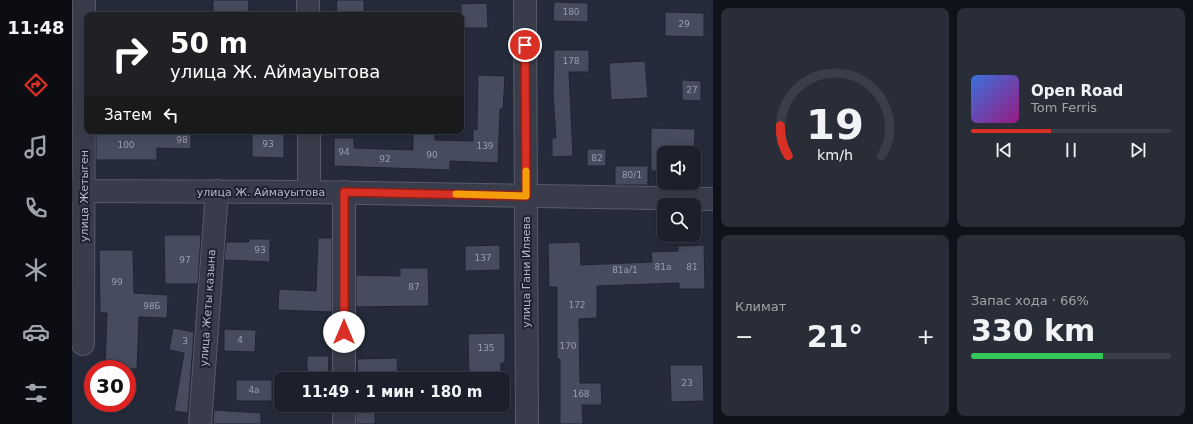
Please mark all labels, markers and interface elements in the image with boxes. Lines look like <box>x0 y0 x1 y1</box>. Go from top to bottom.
house number: 180 <box>562 7 580 17</box>
text: 11:48 <box>7 17 65 38</box>
house number: 29 <box>678 19 690 29</box>
text: 50 m <box>170 27 248 60</box>
icon: right <box>104 28 156 80</box>
pin <box>508 28 542 62</box>
icon: arrive <box>514 34 536 56</box>
house number: 178 <box>562 56 580 66</box>
text: улица Ж. Аймауытова <box>170 61 380 82</box>
icon: directions <box>22 71 50 99</box>
text: Open Road <box>1031 82 1123 100</box>
house number: 27 <box>686 85 698 95</box>
text: 19 <box>806 99 864 148</box>
text: Tom Ferris <box>1031 100 1097 115</box>
icon: left <box>160 104 182 126</box>
text: Затем <box>104 106 152 124</box>
icon: music <box>22 133 50 161</box>
house number: 98 <box>176 135 188 145</box>
house number: 93 <box>262 139 274 149</box>
icon: previous <box>993 139 1015 161</box>
icon: pause <box>1060 139 1082 161</box>
icon: next <box>1127 139 1149 161</box>
house number: 100 <box>117 140 135 150</box>
house number: 139 <box>476 141 494 151</box>
map controls <box>657 146 701 242</box>
button: sound <box>657 146 701 190</box>
text: km/h <box>817 146 853 162</box>
house number: 94 <box>338 147 350 157</box>
street label: улица Жетыген <box>78 150 91 242</box>
house number: 90 <box>426 150 438 160</box>
house number: 82 <box>591 153 603 163</box>
house number: 92 <box>379 154 391 164</box>
house number: 80/1 <box>622 170 642 180</box>
street label: улица Ж. Аймауытова <box>197 186 325 199</box>
icon: phone <box>22 194 50 222</box>
button: search <box>657 198 701 242</box>
street label: улица Гани Иляева <box>520 216 533 328</box>
house number: 93 <box>254 245 266 255</box>
street label: улица Жеты казына <box>197 249 219 367</box>
house number: 137 <box>474 253 492 263</box>
house number: 97 <box>179 255 191 265</box>
icon: climate <box>22 256 50 284</box>
house number: 81а <box>655 262 671 272</box>
house number: 81 <box>686 262 698 272</box>
house number: 81а/1 <box>612 265 638 275</box>
house number: 99 <box>111 277 123 287</box>
house number: 87 <box>408 282 420 292</box>
text: Запас хода · 66% <box>971 293 1089 308</box>
text: Климат <box>735 299 786 314</box>
house number: 172 <box>568 300 586 310</box>
house number: 98Б <box>143 301 161 311</box>
position arrow <box>323 311 365 353</box>
text: 330 km <box>971 313 1095 348</box>
icon: car <box>22 318 50 346</box>
text: 21° <box>807 319 863 354</box>
text: − <box>735 324 753 349</box>
text: + <box>917 324 935 349</box>
house number: 4 <box>237 335 243 345</box>
house number: 3 <box>182 336 188 346</box>
house number: 170 <box>559 341 577 351</box>
house number: 135 <box>477 343 495 353</box>
speed limit sign: 30 <box>84 360 136 412</box>
house number: 23 <box>681 378 693 388</box>
icon: filters <box>22 379 50 407</box>
text: 11:49 · 1 мин · 180 m <box>302 383 483 401</box>
house number: 4а <box>248 385 260 395</box>
house number: 168 <box>572 389 590 399</box>

